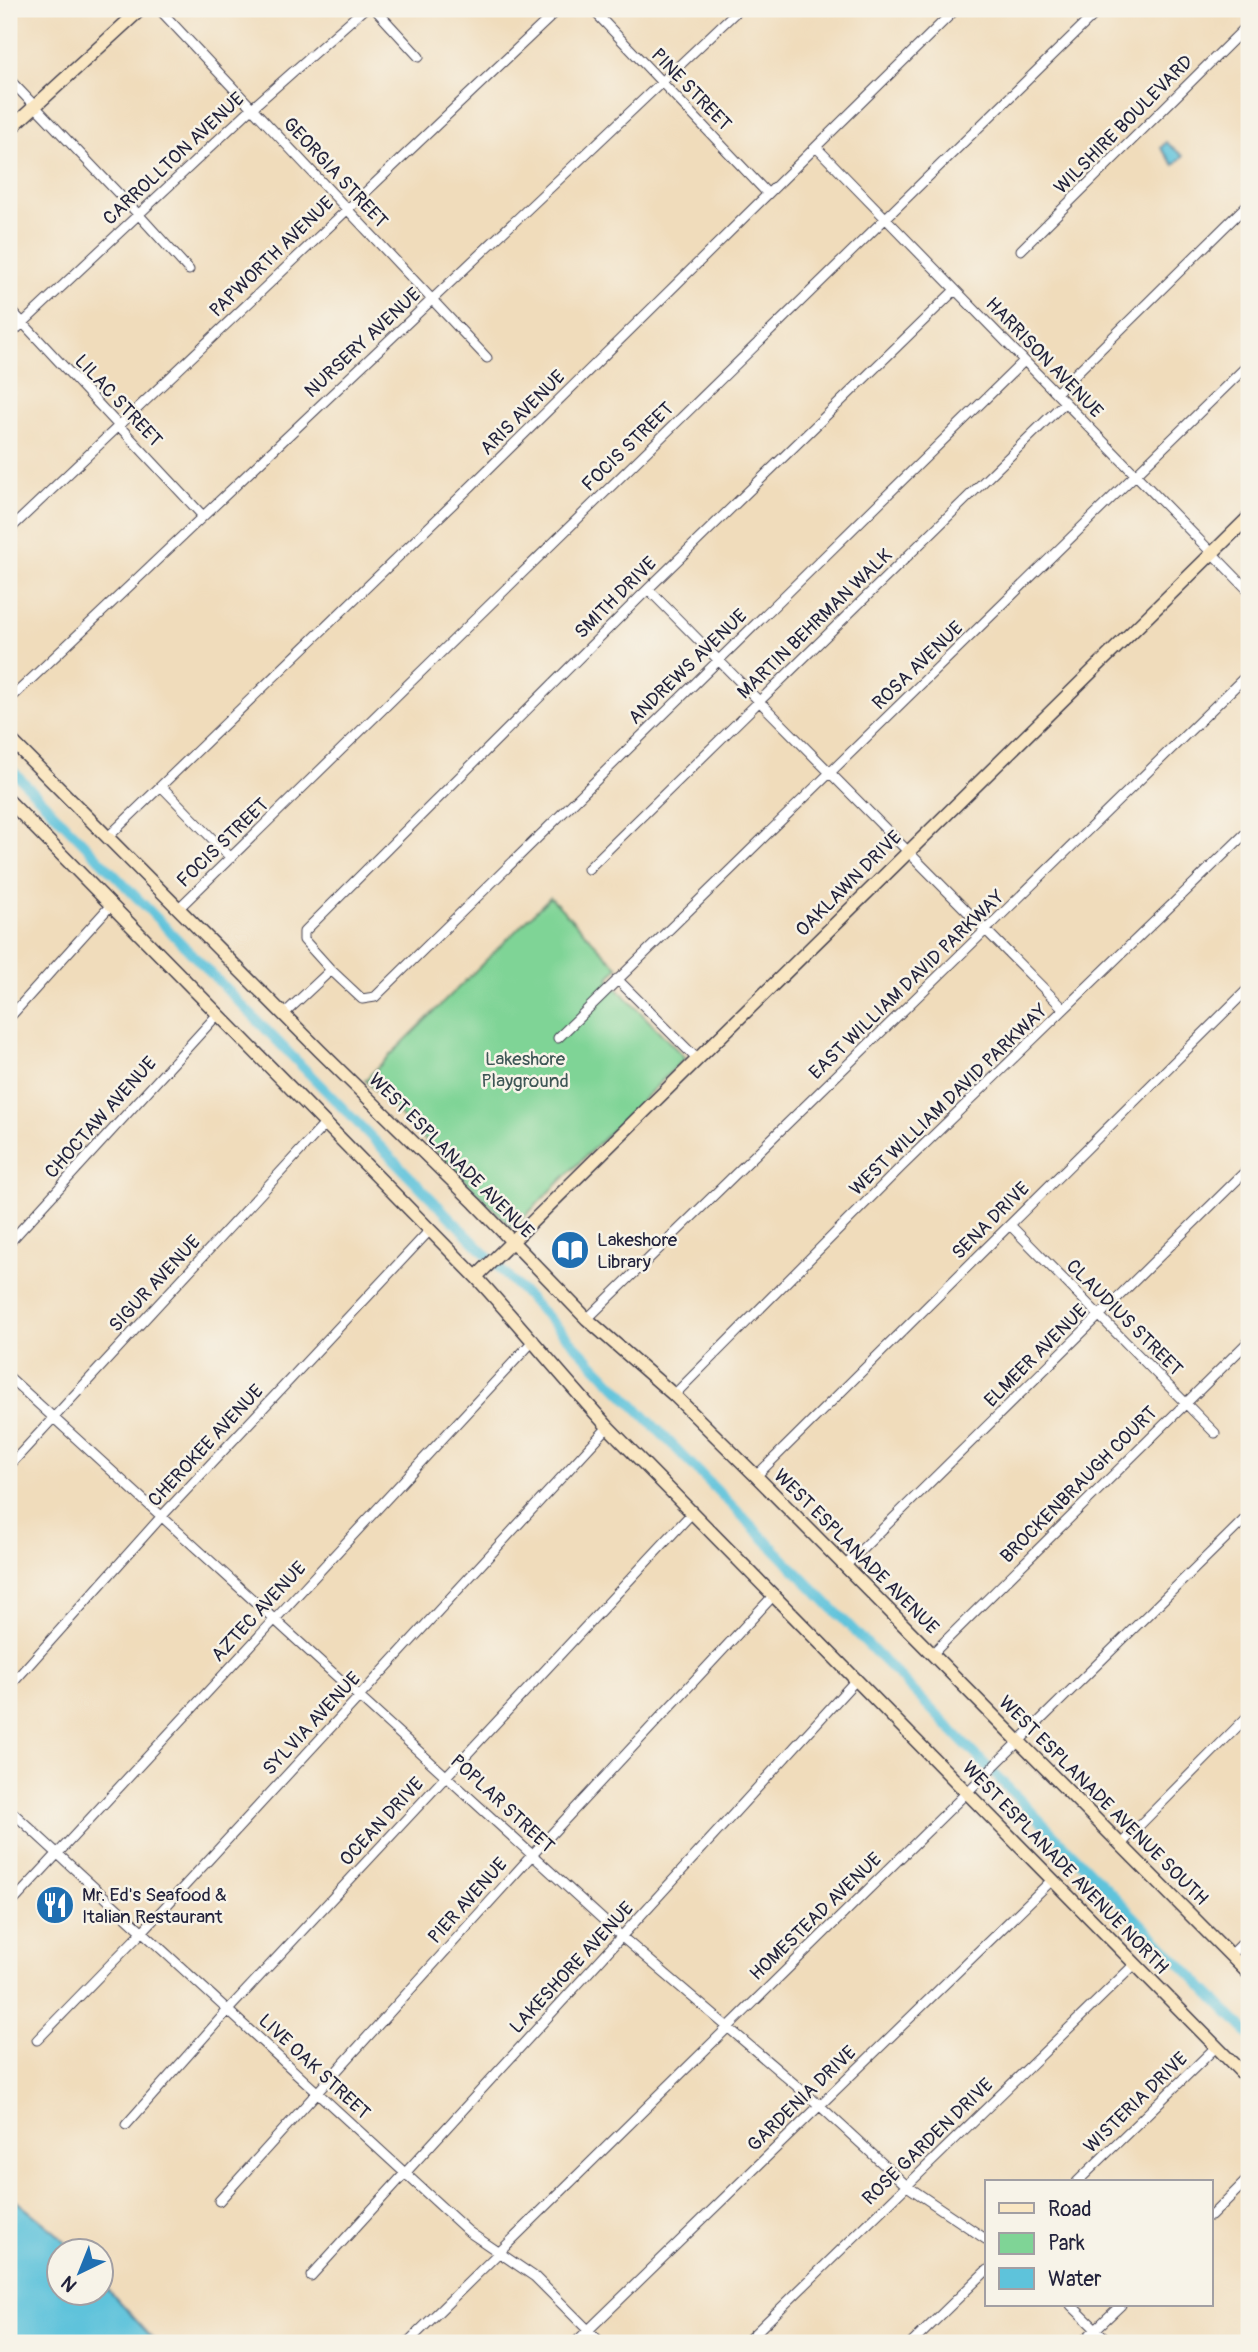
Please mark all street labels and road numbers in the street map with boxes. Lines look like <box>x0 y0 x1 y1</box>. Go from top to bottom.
street label: PINE STREET <box>646 43 737 136</box>
street label: WILSHIRE BOULEVARD <box>1049 50 1198 199</box>
street label: CARROLLTON AVENUE <box>98 87 249 230</box>
street label: GEORGIA STREET <box>278 112 393 233</box>
street label: PAPWORTH AVENUE <box>204 191 339 322</box>
street label: NURSERY AVENUE <box>300 283 426 403</box>
street label: HARRISON AVENUE <box>981 292 1108 423</box>
street label: LILAC STREET <box>69 349 167 452</box>
street label: ARIS AVENUE <box>475 365 570 460</box>
street label: FOCIS STREET <box>577 397 679 497</box>
street label: MARTIN BEHRMAN WALK <box>732 543 897 704</box>
street label: SMITH DRIVE <box>570 552 662 644</box>
street label: ANDREWS AVENUE <box>623 604 752 730</box>
street label: ROSA AVENUE <box>867 616 968 715</box>
street label: FOCIS STREET <box>172 793 274 893</box>
street label: OAKLAWN DRIVE <box>791 825 907 942</box>
street label: EAST WILLIAM DAVID PARKWAY <box>804 885 1010 1085</box>
street label: WEST WILLIAM DAVID PARKWAY <box>844 999 1053 1201</box>
street label: CHOCTAW AVENUE <box>40 1052 162 1184</box>
street label: WEST ESPLANADE AVENUE <box>364 1068 539 1244</box>
street label: SENA DRIVE <box>947 1177 1035 1265</box>
street label: SIGUR AVENUE <box>104 1230 206 1337</box>
street label: CLAUDIUS STREET <box>1061 1254 1188 1381</box>
street label: ELMEER AVENUE <box>979 1299 1092 1412</box>
street label: CHEROKEE AVENUE <box>143 1379 269 1512</box>
street label: BROCKENBRAUGH COURT <box>995 1401 1162 1568</box>
street label: WEST ESPLANADE AVENUE <box>769 1464 944 1640</box>
street label: AZTEC AVENUE <box>206 1556 311 1667</box>
street label: SYLVIA AVENUE <box>258 1667 366 1780</box>
street label: WEST ESPLANADE AVENUE SOUTH <box>993 1691 1213 1911</box>
street label: POPLAR STREET <box>445 1749 560 1858</box>
street label: WEST ESPLANADE AVENUE NORTH <box>957 1756 1174 1979</box>
street label: OCEAN DRIVE <box>335 1772 429 1871</box>
street label: HOMESTEAD AVENUE <box>745 1847 887 1986</box>
street label: PIER AVENUE <box>423 1853 513 1949</box>
street label: LAKESHORE AVENUE <box>505 1897 639 2039</box>
street label: LIVE OAK STREET <box>253 2009 375 2125</box>
street label: GARDENIA DRIVE <box>742 2041 861 2157</box>
street label: WISTERIA DRIVE <box>1079 2047 1193 2158</box>
street label: ROSE GARDEN DRIVE <box>857 2073 998 2210</box>

